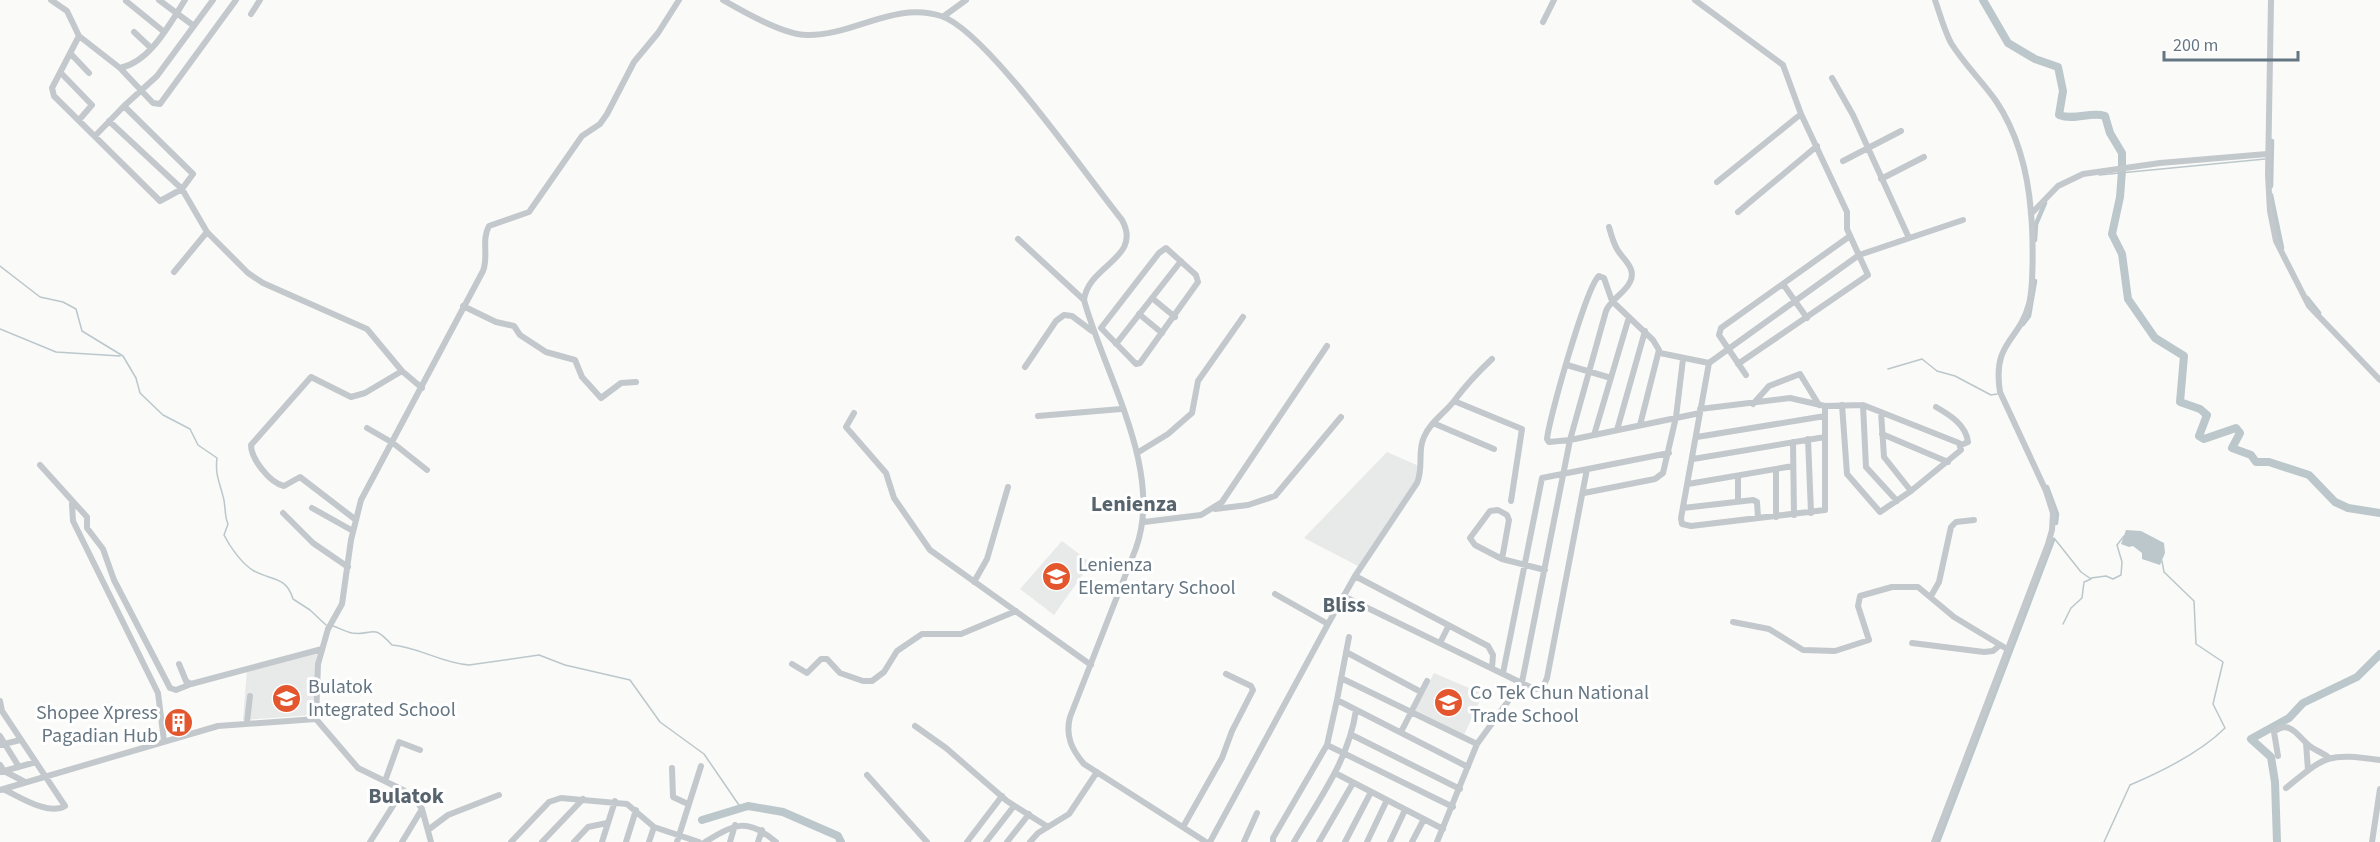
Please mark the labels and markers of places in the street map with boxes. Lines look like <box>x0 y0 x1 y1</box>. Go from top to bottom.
place label: Lenienza Elementary School <box>1078 551 1236 602</box>
school or university icon: Lenienza Elementary School <box>1041 560 1073 592</box>
place label: Bulatok Integrated School <box>308 673 456 724</box>
place label: Co Tek Chun National Trade School <box>1470 679 1649 730</box>
school or university icon: Bulatok Integrated School <box>271 682 303 714</box>
school or university icon: Co Tek Chun National Trade School <box>1433 687 1465 719</box>
place label: Shopee Xpress Pagadian Hub <box>36 699 158 750</box>
building icon: Shopee Xpress Pagadian Hub <box>163 707 195 739</box>

